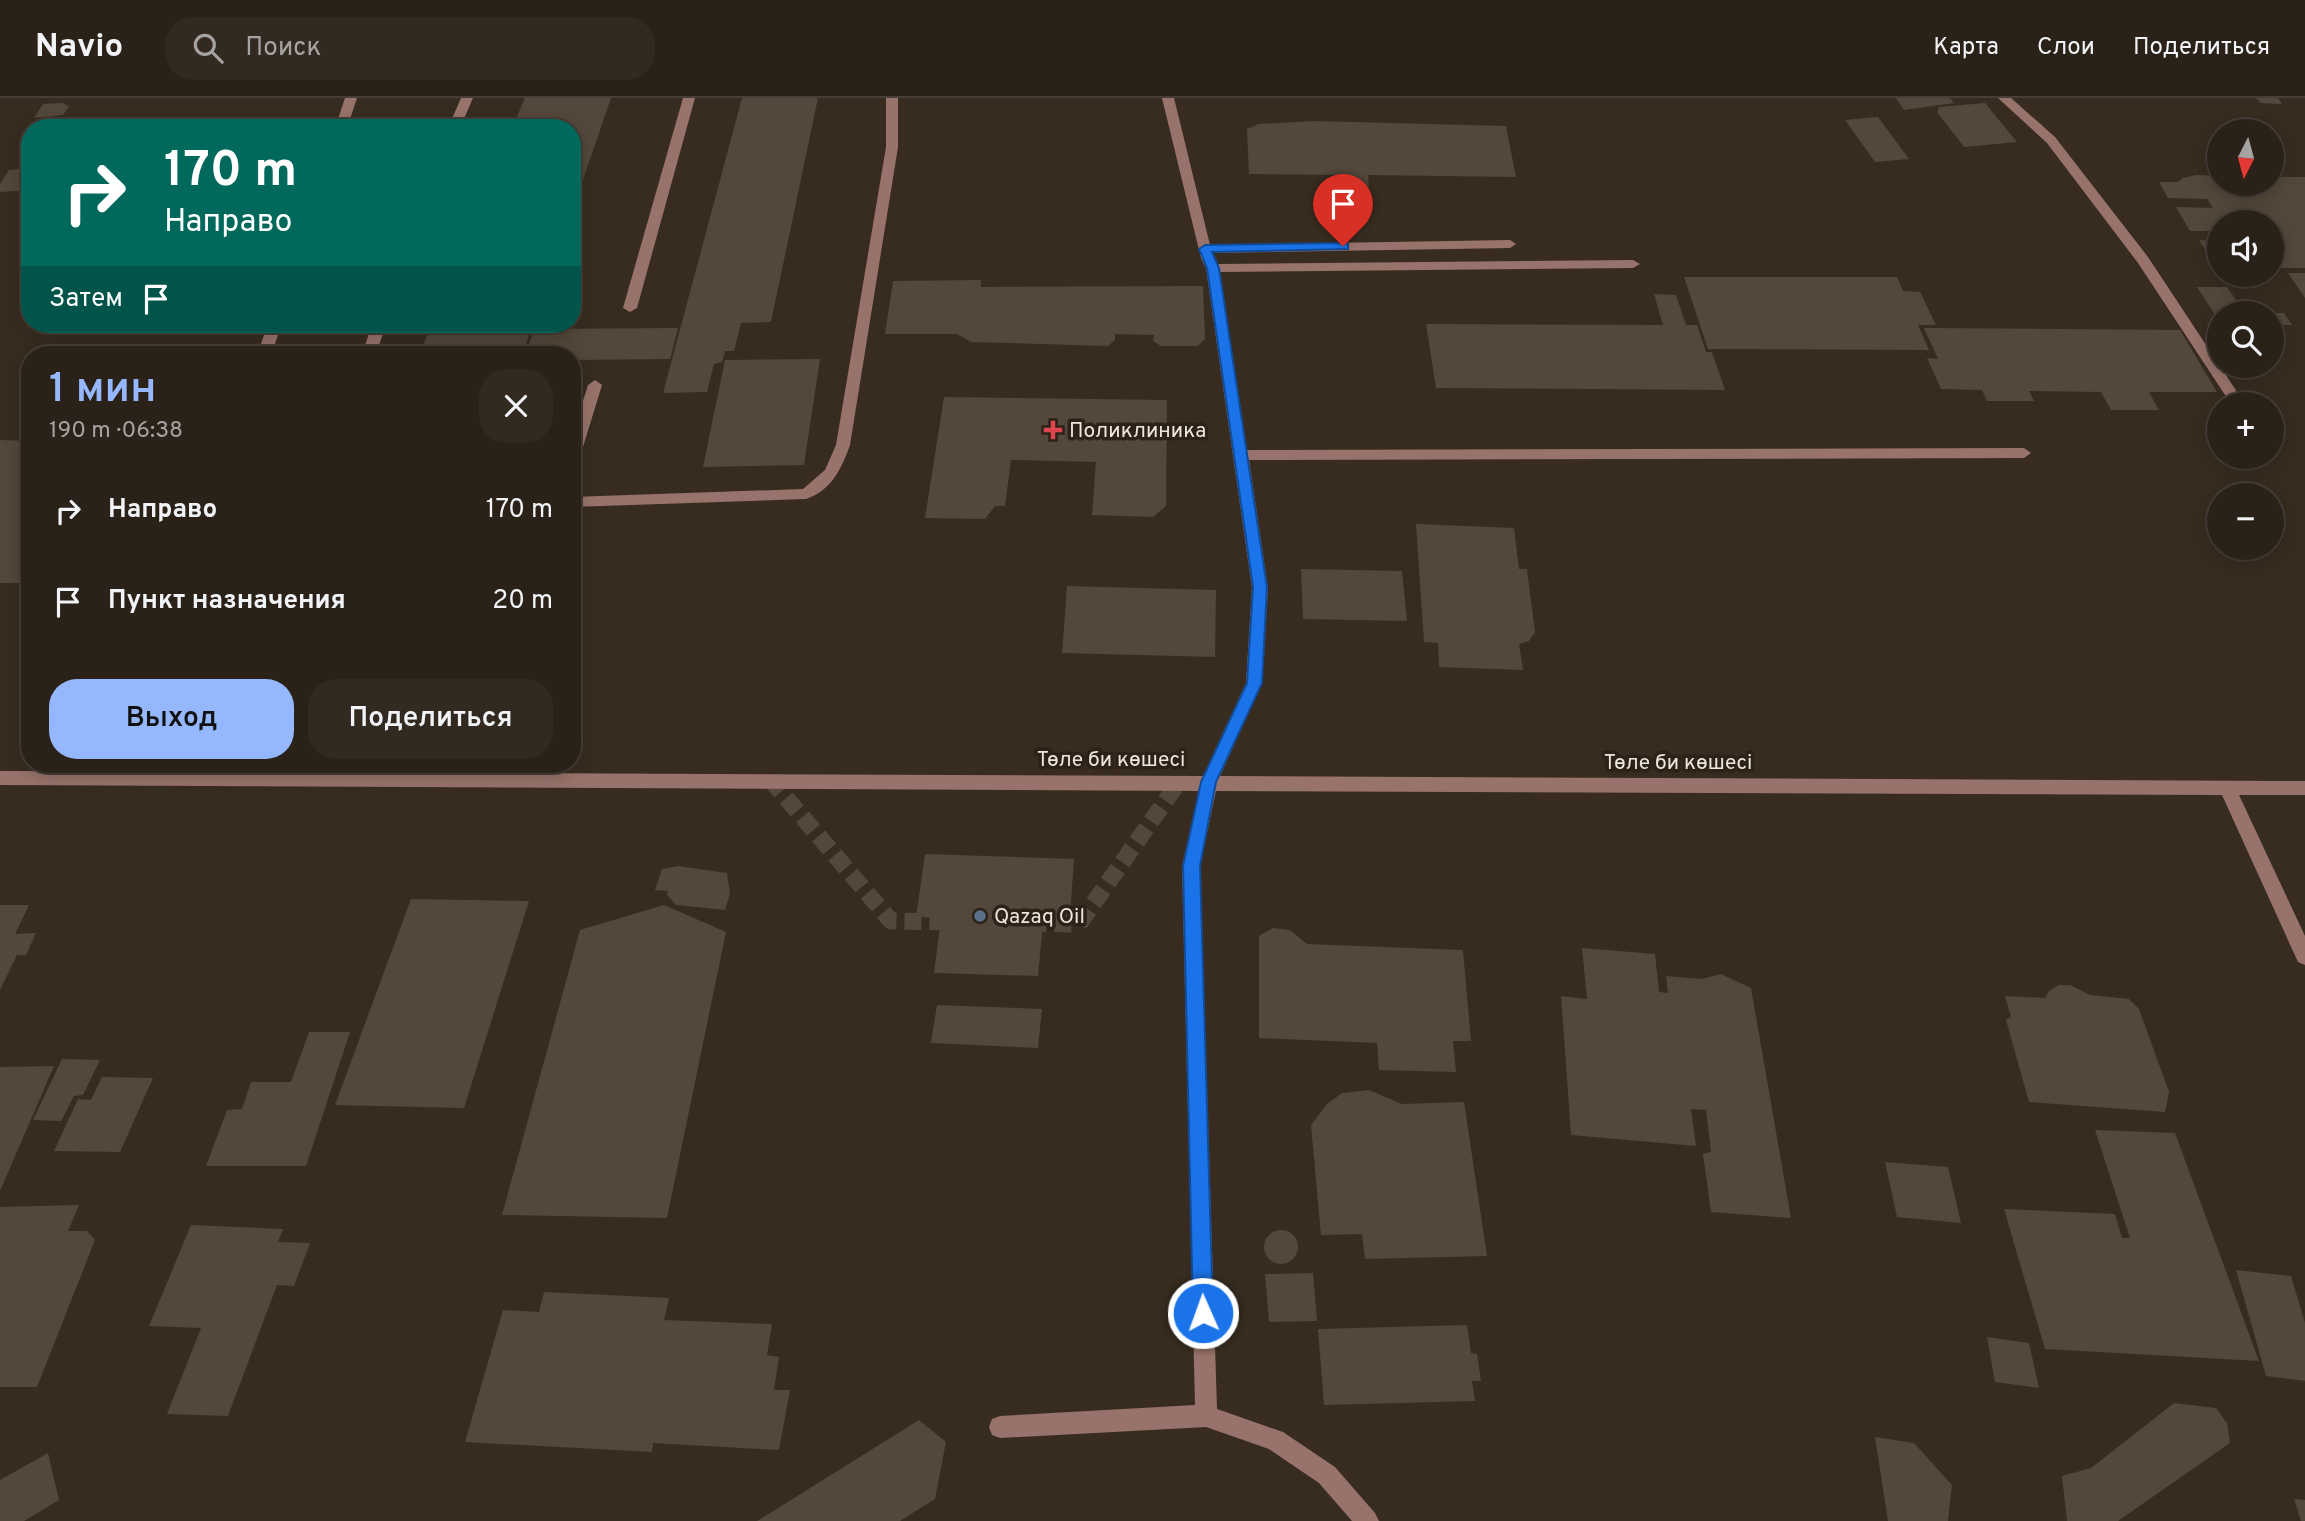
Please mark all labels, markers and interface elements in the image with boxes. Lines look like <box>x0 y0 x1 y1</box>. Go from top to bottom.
search box <box>165 17 655 80</box>
text: Navio <box>35 27 123 69</box>
icon: search <box>189 29 227 67</box>
text: Поиск <box>245 32 321 65</box>
text: Карта <box>1933 33 1999 63</box>
text: Слои <box>2037 33 2095 63</box>
text: Поделиться <box>2133 33 2270 63</box>
north arrow <box>2207 119 2284 196</box>
map controls <box>2207 119 2284 560</box>
text: 170 m <box>164 142 297 204</box>
icon: right <box>49 147 140 238</box>
pin <box>1313 174 1373 246</box>
icon: arrive <box>1324 185 1362 223</box>
text: Направо <box>164 203 292 243</box>
button: sound <box>2207 210 2284 287</box>
icon: arrive <box>137 280 175 318</box>
text: Затем <box>49 283 123 316</box>
button: search <box>2207 301 2284 378</box>
text: 1 мин <box>49 364 156 417</box>
button: close <box>479 369 553 443</box>
button: + <box>2207 392 2284 469</box>
text: 190 m · 06:38 <box>49 417 183 446</box>
place label: Поликлиника <box>1069 418 1206 445</box>
marker: Поликлиника <box>1043 420 1063 440</box>
button: − <box>2207 483 2284 560</box>
icon: right <box>49 492 87 530</box>
text: Направо <box>108 494 217 527</box>
text: 170 m <box>486 494 553 527</box>
icon: arrive <box>49 583 87 621</box>
text: Пункт назначения <box>108 585 346 618</box>
text: 20 m <box>492 585 553 618</box>
button: Выход <box>49 679 294 759</box>
button: Поделиться <box>308 679 553 759</box>
street label: Төле би көшесі <box>1037 747 1185 774</box>
street label: Төле би көшесі <box>1604 750 1752 777</box>
place label: Qazaq Oil <box>994 904 1085 931</box>
marker: Qazaq Oil <box>972 908 988 924</box>
position arrow <box>1166 1276 1240 1350</box>

